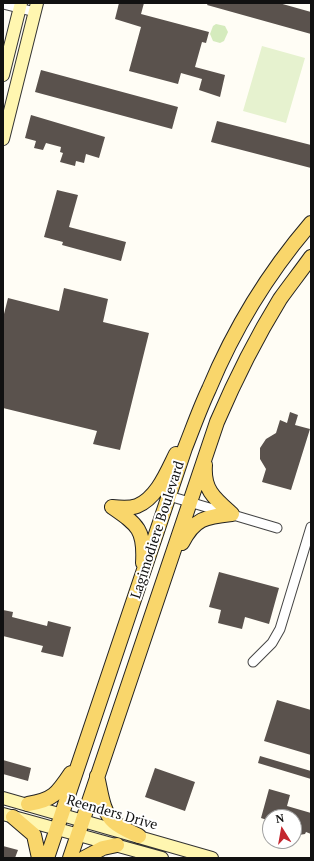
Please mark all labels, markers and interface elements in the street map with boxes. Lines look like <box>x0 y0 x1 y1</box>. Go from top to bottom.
street label: Lagimodiere Boulevard <box>128 459 188 601</box>
street label: Reenders Drive <box>64 792 160 834</box>
north arrow <box>262 809 302 849</box>
text: N <box>274 811 285 826</box>

